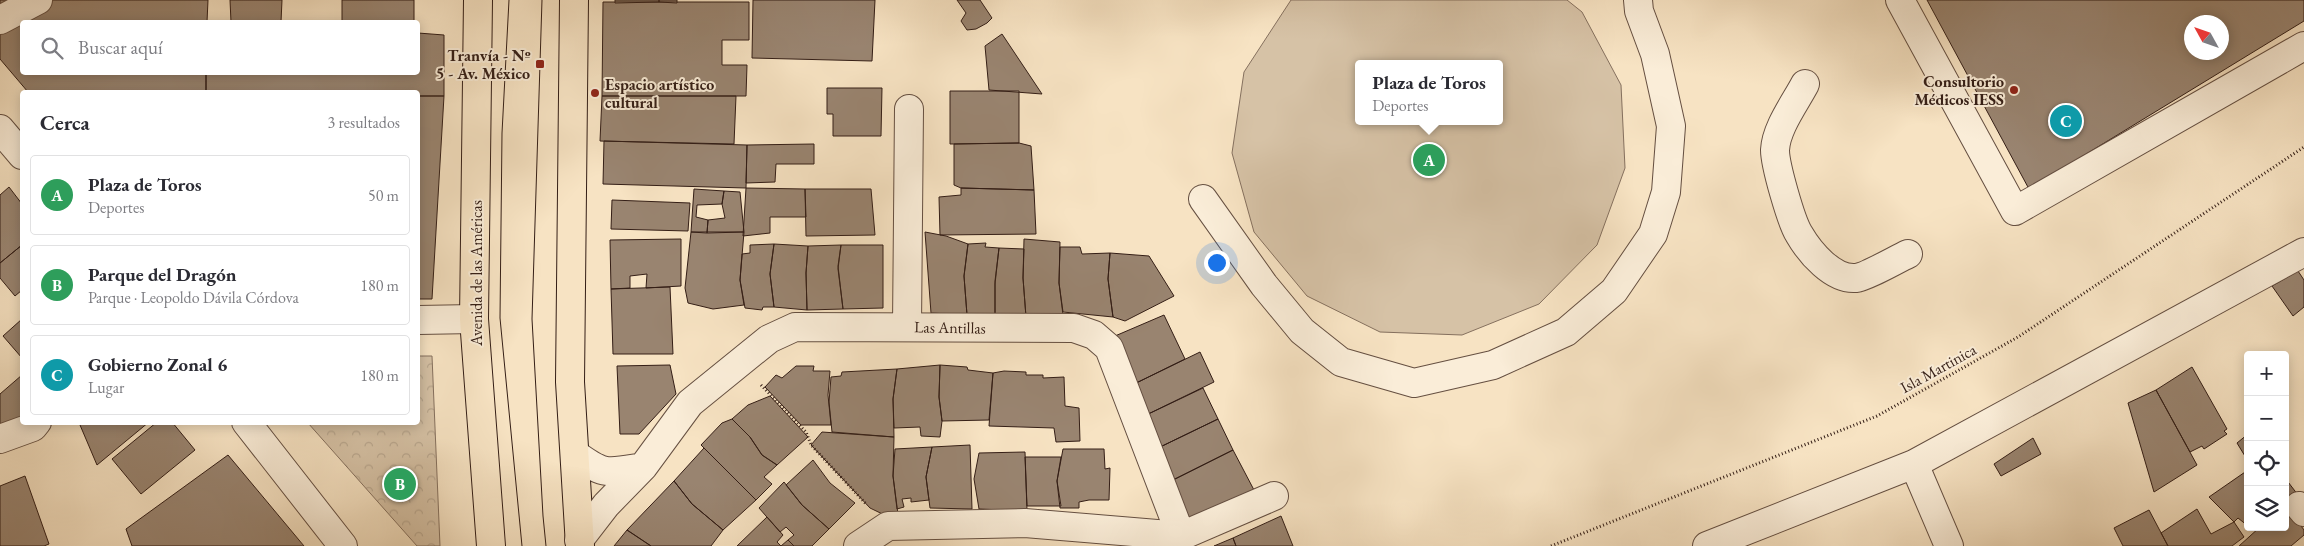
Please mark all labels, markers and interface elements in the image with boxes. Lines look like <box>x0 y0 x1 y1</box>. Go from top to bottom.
north arrow <box>2184 15 2229 60</box>
search box <box>20 20 420 75</box>
icon: search <box>38 34 66 62</box>
text: Buscar aquí <box>78 35 163 60</box>
place label: Tranvía - Nº 5 - Av. México <box>436 45 531 84</box>
marker: Tranvía - Nº 5 - Av. México <box>534 58 546 70</box>
popup <box>1355 60 1503 125</box>
text: Plaza de Toros <box>1372 70 1486 95</box>
place label: Consultorio Médicos IESS <box>1914 71 2004 110</box>
place label: Espacio artístico cultural <box>605 74 714 113</box>
marker: Consultorio Médicos IESS <box>2008 84 2020 96</box>
marker: Espacio artístico cultural <box>589 87 601 99</box>
text: Deportes <box>1372 95 1429 116</box>
pin: C <box>2050 102 2082 140</box>
text: Cerca <box>40 109 90 136</box>
text: 3 resultados <box>328 112 400 133</box>
pin: A <box>1413 141 1445 179</box>
text: Plaza de Toros <box>88 172 202 197</box>
text: A <box>51 185 63 206</box>
text: 50 m <box>368 185 399 206</box>
text: Deportes <box>88 197 144 218</box>
street label: Avenida de las Américas <box>466 200 487 347</box>
your location <box>1204 250 1230 276</box>
text: Parque del Dragón <box>88 262 237 287</box>
text: B <box>52 275 62 296</box>
text: 180 m <box>360 275 399 296</box>
text: Parque · Leopoldo Dávila Córdova <box>88 287 299 308</box>
street label: Las Antillas <box>914 316 986 339</box>
street label: Isla Martinica <box>1896 339 1981 398</box>
map controls <box>2244 351 2289 531</box>
button: + <box>2244 351 2289 396</box>
text: Gobierno Zonal 6 <box>88 352 227 377</box>
text: C <box>51 365 63 386</box>
text: 180 m <box>360 365 399 386</box>
text: Lugar <box>88 377 124 398</box>
button: − <box>2244 396 2289 441</box>
button: locate <box>2244 441 2289 486</box>
pin: B <box>384 465 416 503</box>
button: layers <box>2244 486 2289 531</box>

